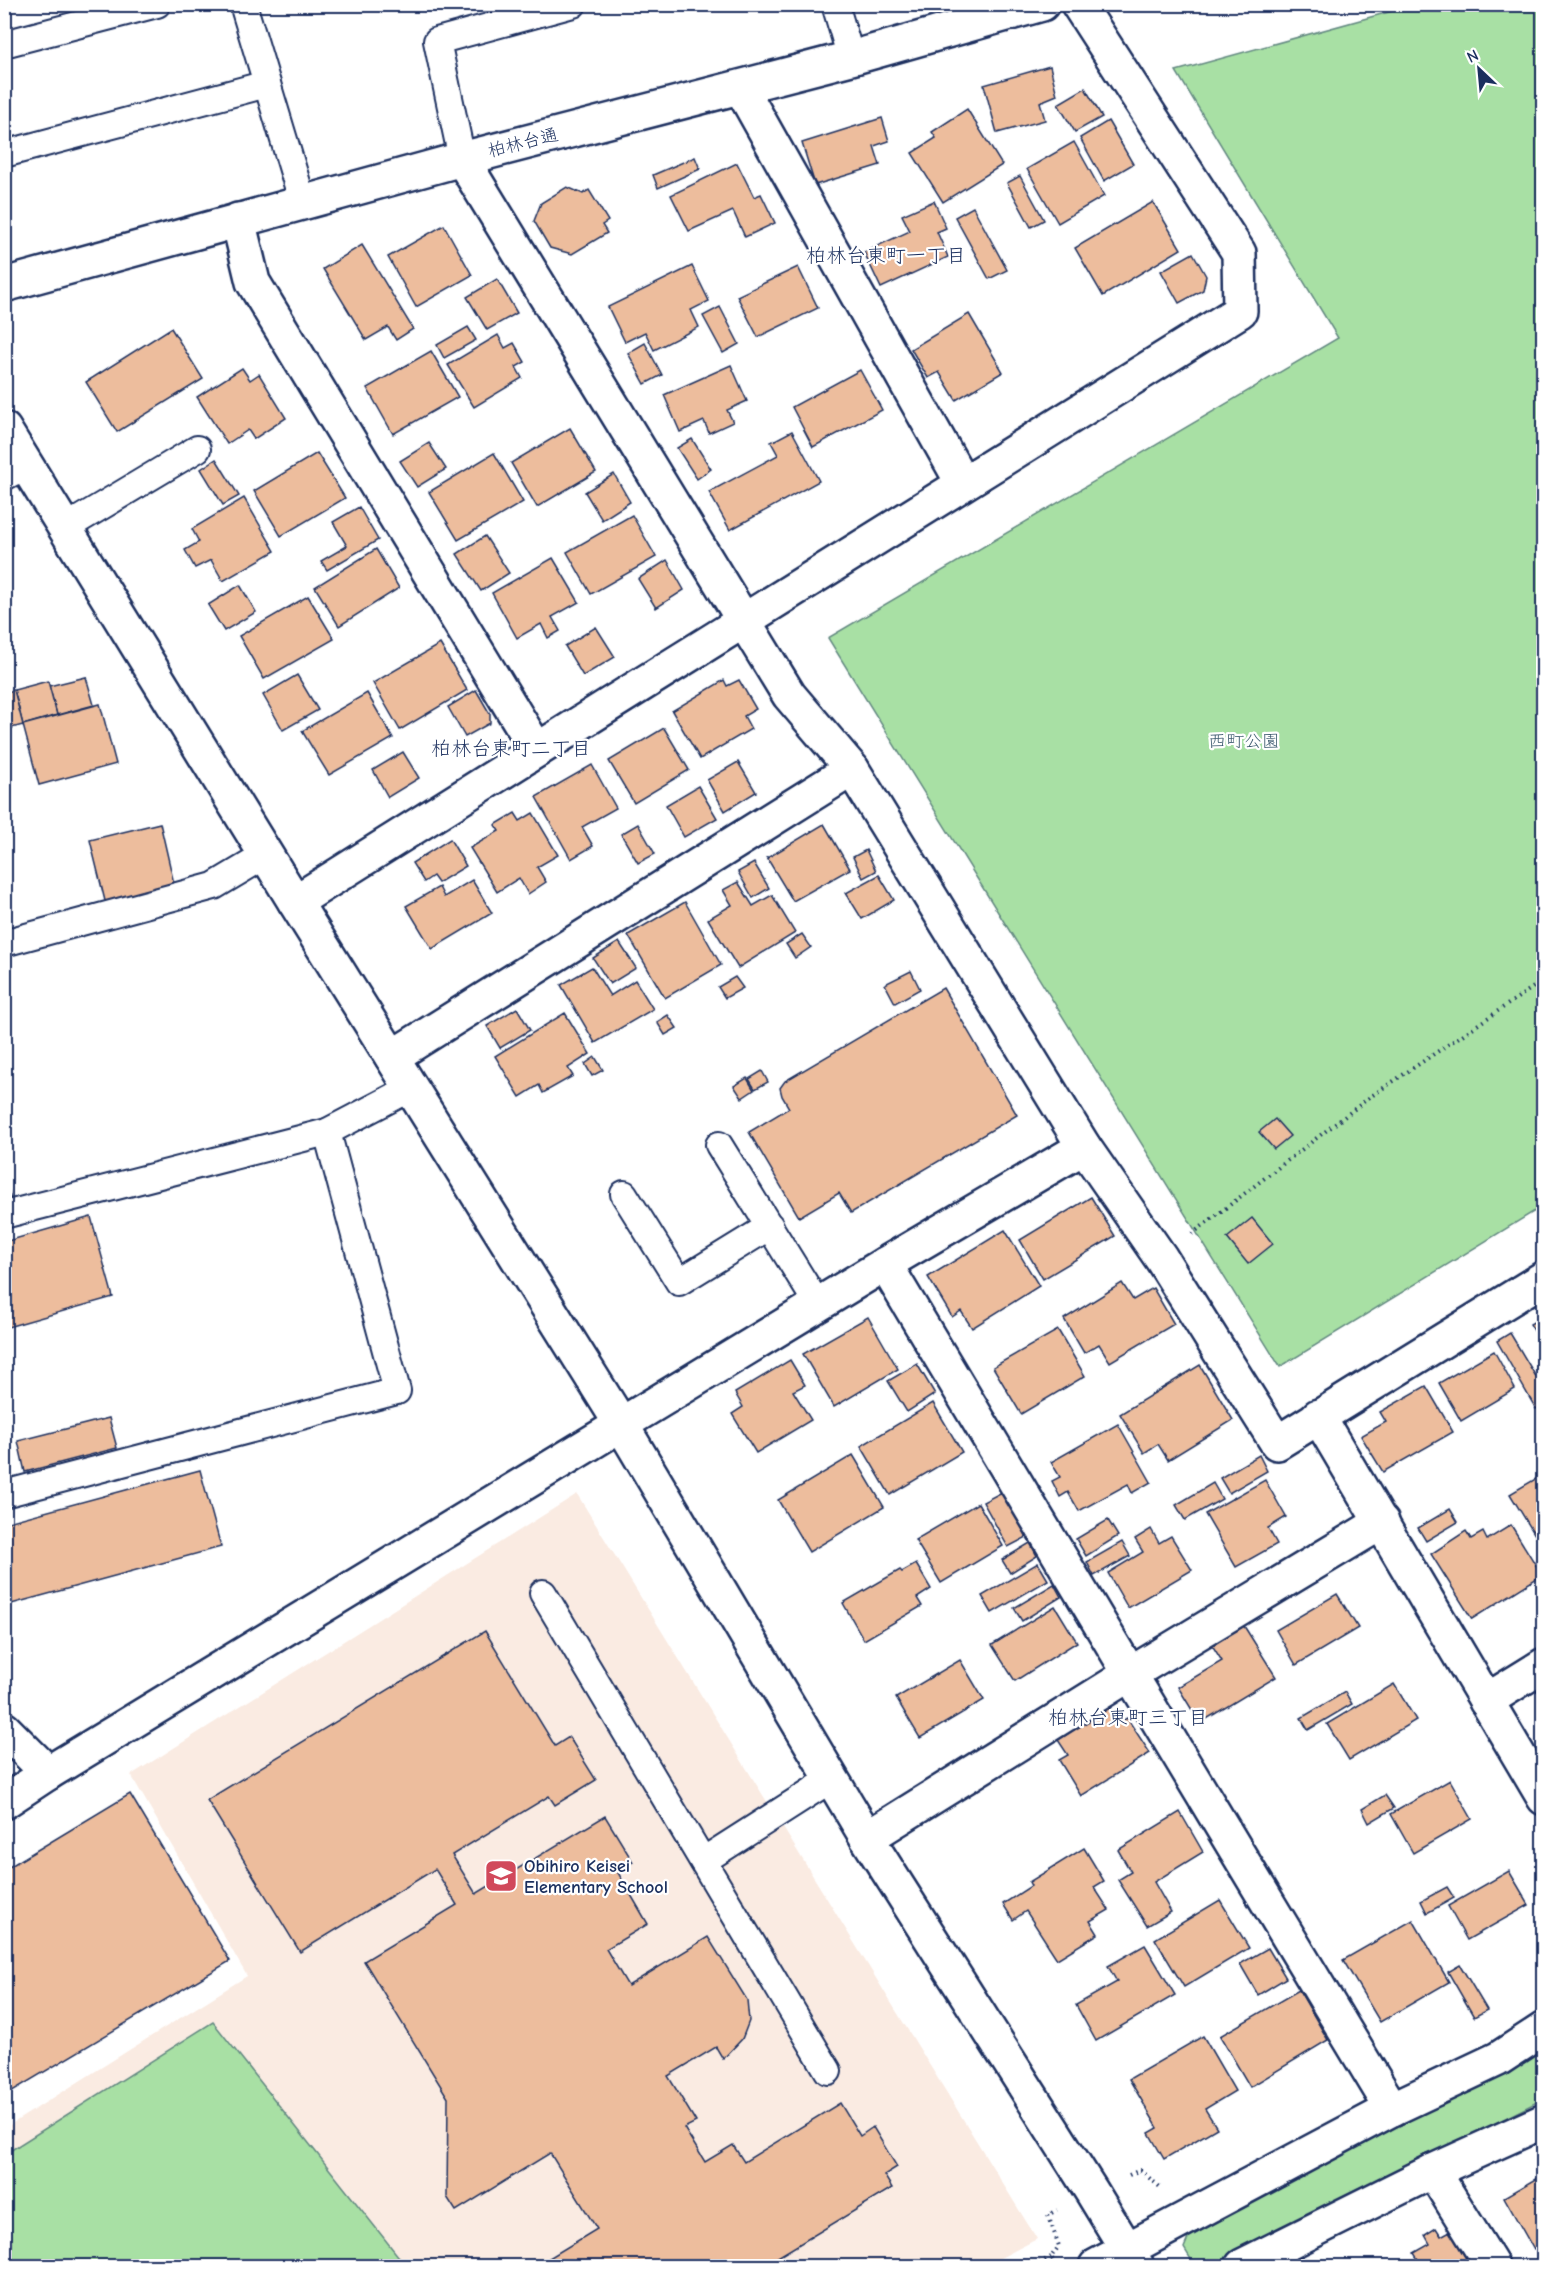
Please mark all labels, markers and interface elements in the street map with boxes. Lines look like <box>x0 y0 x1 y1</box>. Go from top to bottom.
north arrow <box>1449 39 1509 99</box>
text: N <box>1464 46 1481 67</box>
street label: 柏林台通 <box>486 124 560 162</box>
district label: 柏林台東町一丁目 <box>806 244 966 267</box>
park label: 西町公園 <box>1208 731 1280 752</box>
district label: 柏林台東町二丁目 <box>431 737 591 760</box>
district label: 柏林台東町三丁目 <box>1048 1706 1208 1729</box>
place label: Obihiro Keisei Elementary School <box>524 1856 668 1898</box>
school or university icon: Obihiro Keisei Elementary School <box>483 1858 519 1894</box>

